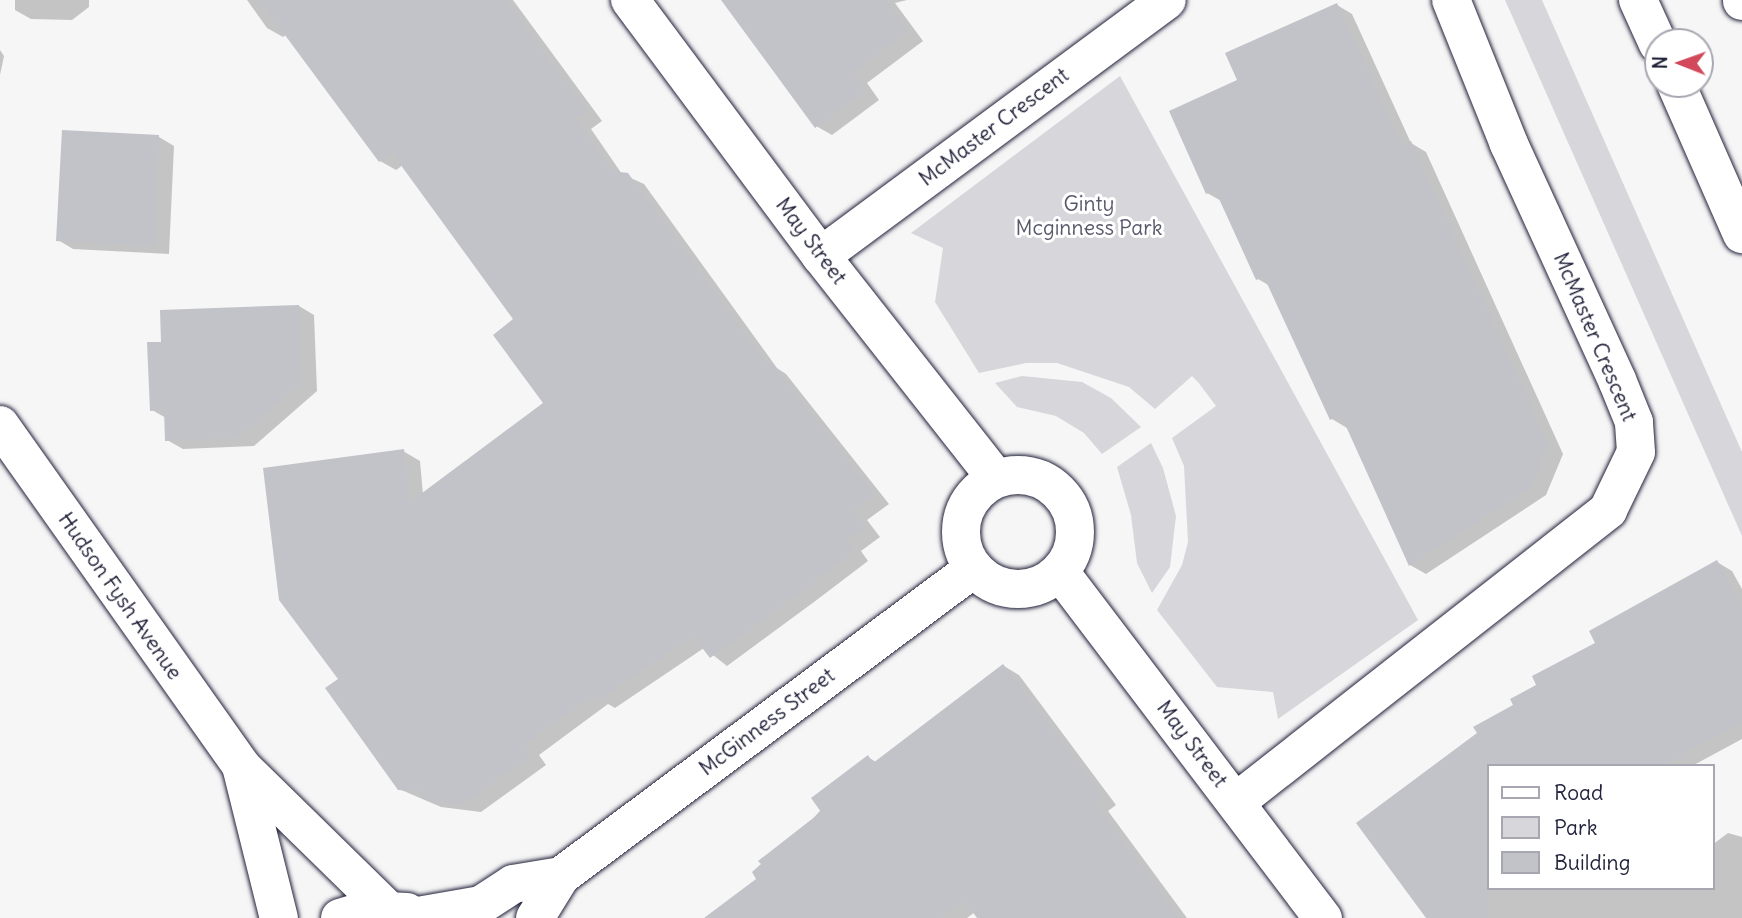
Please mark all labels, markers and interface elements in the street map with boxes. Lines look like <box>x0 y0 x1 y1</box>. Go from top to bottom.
north arrow <box>1644 28 1714 98</box>
text: N <box>1648 56 1672 69</box>
street label: McMaster Crescent <box>914 63 1074 191</box>
park label: Ginty Mcginness Park <box>1016 191 1162 241</box>
street label: May Street <box>770 193 852 289</box>
street label: McMaster Crescent <box>1548 249 1642 425</box>
street label: Hudson Fysh Avenue <box>53 508 187 684</box>
street label: McGinness Street <box>694 663 840 781</box>
street label: May Street <box>1151 696 1233 792</box>
legend <box>1486 764 1714 890</box>
text: Road <box>1554 779 1603 806</box>
text: Park <box>1554 814 1597 841</box>
text: Building <box>1554 849 1630 876</box>

